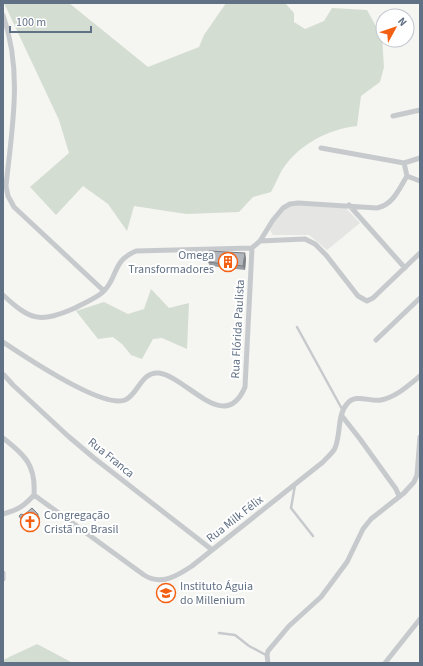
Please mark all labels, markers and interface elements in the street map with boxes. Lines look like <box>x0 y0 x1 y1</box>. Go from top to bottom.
scale bar <box>10 8 91 34</box>
north arrow <box>375 8 415 48</box>
text: 100 m <box>16 14 46 31</box>
text: N <box>394 14 410 30</box>
place label: Omega Transformadores <box>128 247 214 278</box>
building icon: Omega Transformadores <box>217 251 239 273</box>
street label: Rua Flórida Paulista <box>227 279 249 379</box>
street label: Rua Franca <box>84 434 138 482</box>
street label: Rua Milk Félix <box>203 491 268 547</box>
place label: Congregação Cristã no Brasil <box>44 507 119 538</box>
church icon: Congregação Cristã no Brasil <box>19 511 41 533</box>
place label: Instituto Águia do Millenium <box>180 578 253 609</box>
school or university icon: Instituto Águia do Millenium <box>155 582 177 604</box>

